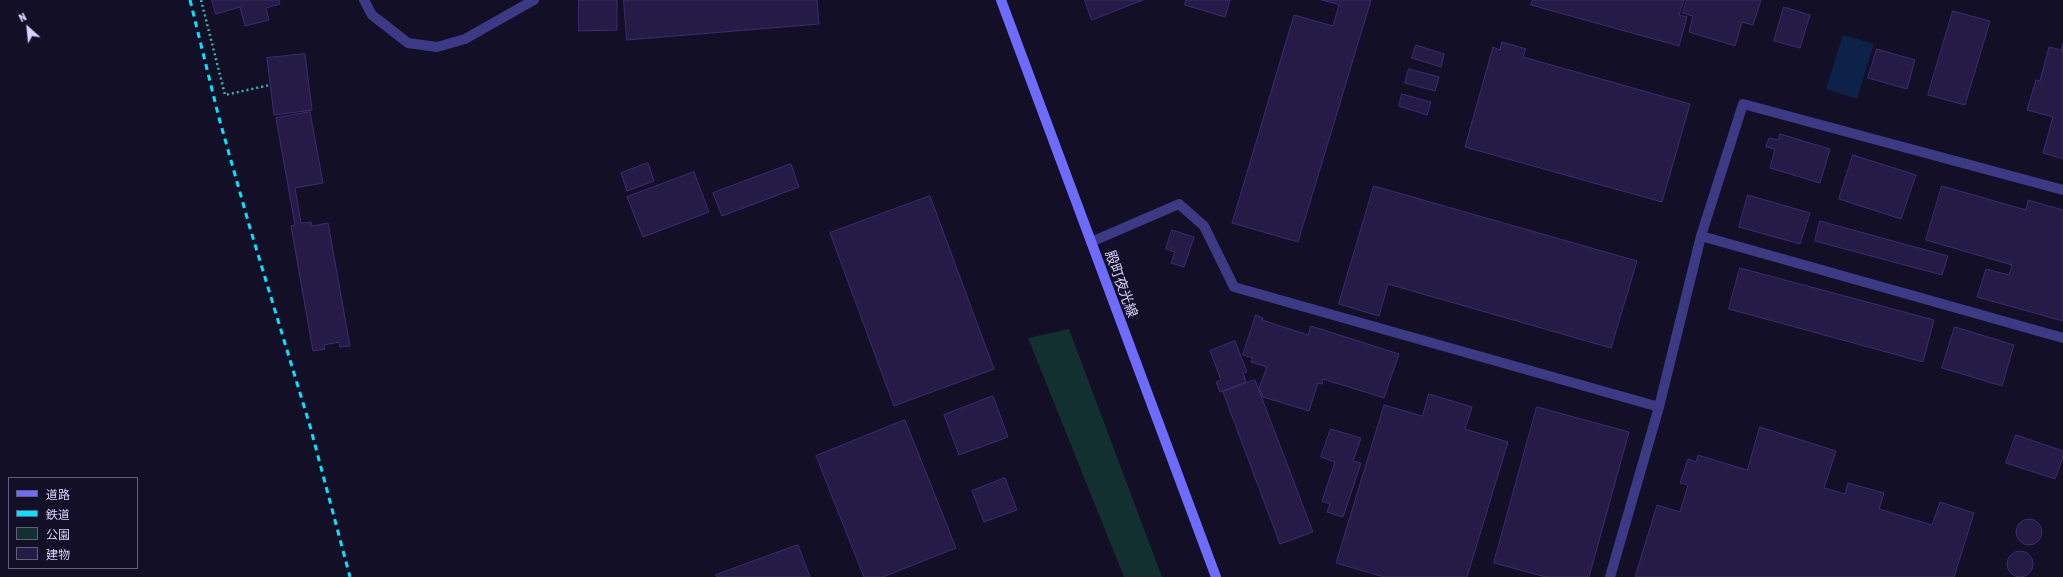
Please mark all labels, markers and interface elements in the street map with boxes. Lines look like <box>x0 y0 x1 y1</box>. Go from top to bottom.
north arrow <box>8 8 48 48</box>
text: N <box>17 10 28 24</box>
street label: 殿町夜光線 <box>1101 248 1141 320</box>
legend <box>8 477 138 569</box>
text: 道路 <box>46 488 70 502</box>
text: 鉄道 <box>46 508 70 522</box>
text: 公園 <box>46 528 70 542</box>
text: 建物 <box>46 548 70 562</box>

